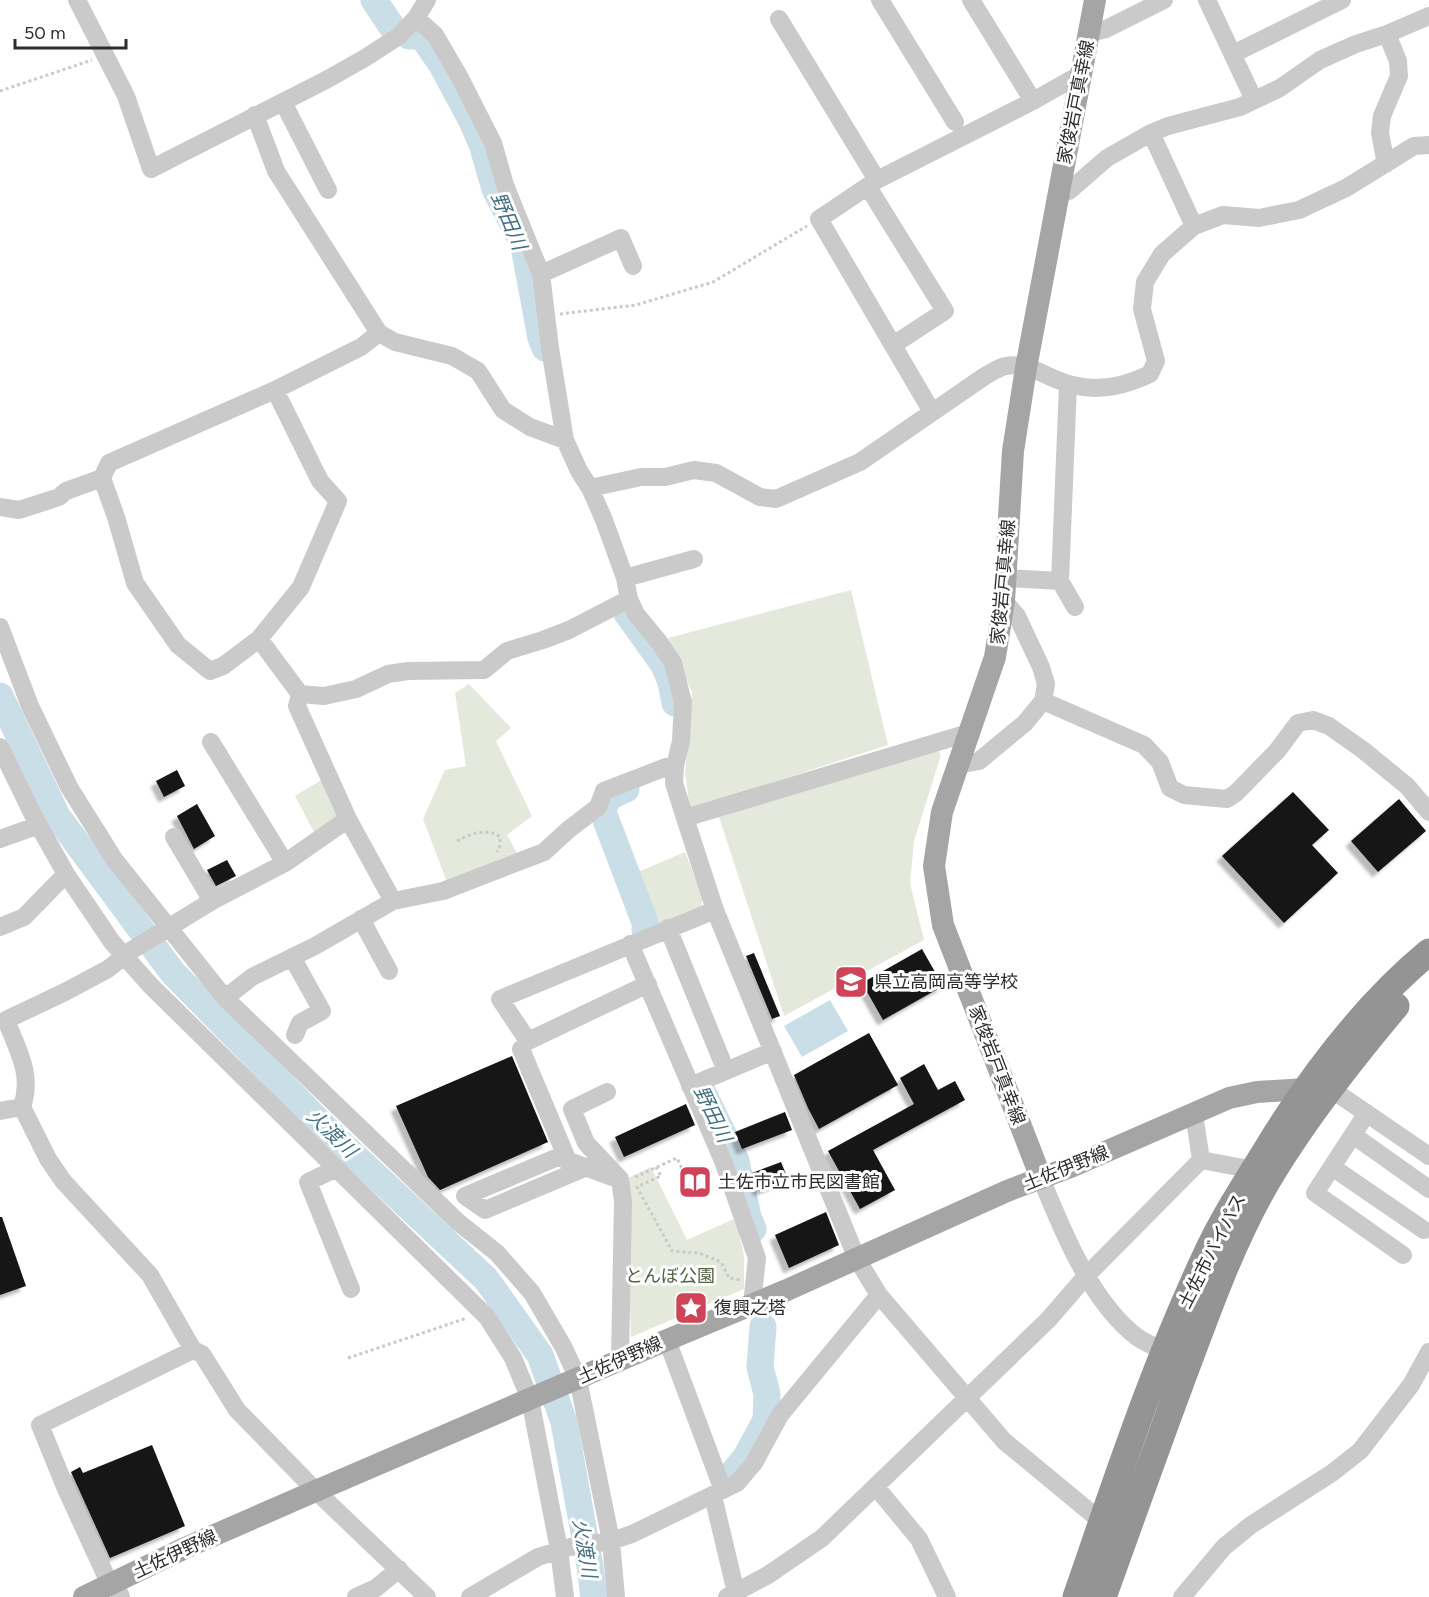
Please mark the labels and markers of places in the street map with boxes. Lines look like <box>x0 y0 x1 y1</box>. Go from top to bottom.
school or university icon: 県立高岡高等学校 <box>833 964 869 1000</box>
place label: 県立高岡高等学校 <box>874 971 1018 993</box>
library icon: 土佐市立市民図書館 <box>677 1164 713 1200</box>
place label: 土佐市立市民図書館 <box>718 1171 880 1193</box>
place icon: 復興之塔 <box>673 1290 709 1326</box>
place label: 復興之塔 <box>714 1297 786 1319</box>

